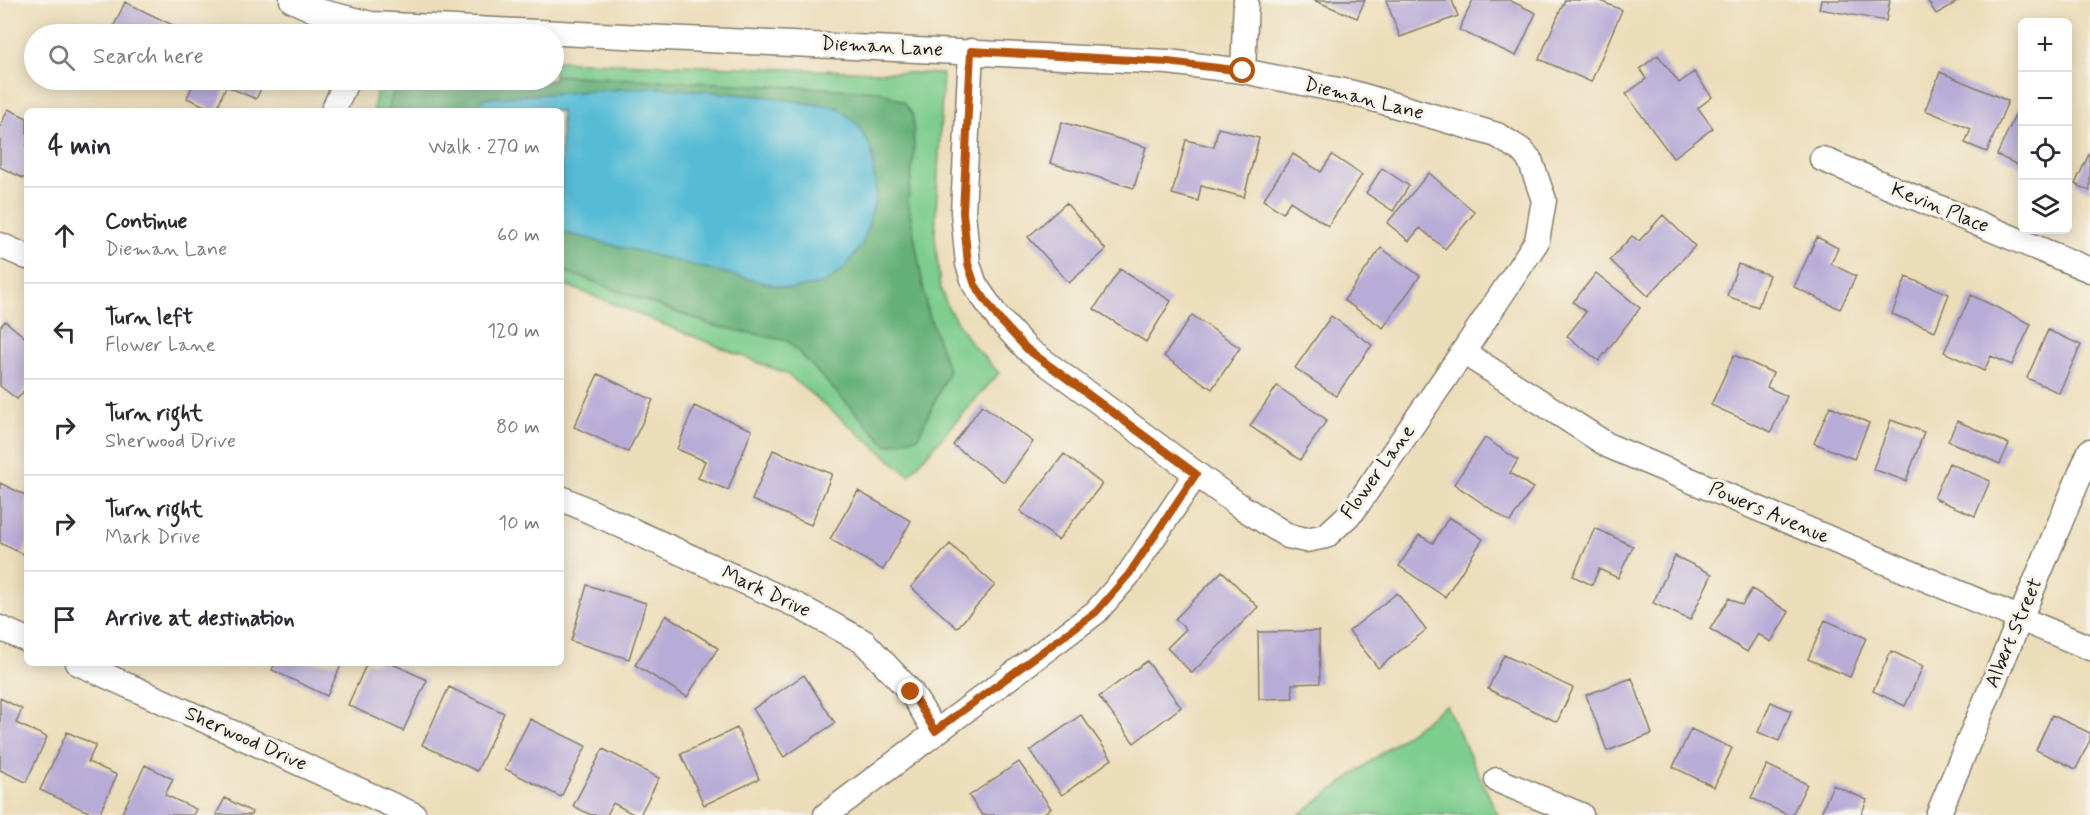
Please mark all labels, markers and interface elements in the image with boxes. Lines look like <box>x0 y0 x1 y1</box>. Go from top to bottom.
map controls <box>2018 18 2072 234</box>
button: + <box>2018 18 2072 72</box>
search box <box>24 24 564 90</box>
street label: Dieman Lane <box>820 30 944 64</box>
icon: search <box>45 41 78 74</box>
text: Search here <box>93 43 204 71</box>
route start <box>1229 57 1255 83</box>
street label: Dieman Lane <box>1301 71 1427 127</box>
button: − <box>2018 72 2072 126</box>
button: locate <box>2018 126 2072 180</box>
text: 4 min <box>48 130 111 164</box>
text: Walk · 270 m <box>428 134 540 161</box>
street label: Kevin Place <box>1887 176 1993 240</box>
button: layers <box>2018 180 2072 234</box>
text: Continue <box>105 208 187 236</box>
icon: ahead <box>48 219 81 252</box>
text: 60 m <box>497 222 540 249</box>
text: Dieman Lane <box>105 236 227 263</box>
text: Turn left <box>105 304 193 332</box>
icon: left <box>48 315 81 348</box>
text: 120 m <box>487 318 540 345</box>
text: Flower Lane <box>105 332 216 359</box>
text: Turn right <box>105 400 203 428</box>
icon: right <box>48 411 81 444</box>
text: 80 m <box>496 414 540 441</box>
street label: Flower Lane <box>1335 419 1421 525</box>
text: Sherwood Drive <box>105 428 236 455</box>
street label: Powers Avenue <box>1705 476 1833 550</box>
text: Turn right <box>105 496 203 524</box>
icon: right <box>48 507 81 540</box>
text: 10 m <box>498 510 540 537</box>
text: Mark Drive <box>105 524 200 551</box>
street label: Mark Drive <box>717 560 815 624</box>
street label: Albert Street <box>1979 574 2049 692</box>
icon: arrive <box>48 603 81 636</box>
text: Arrive at destination <box>105 605 295 633</box>
route end <box>897 678 923 704</box>
street label: Sherwood Drive <box>181 700 311 778</box>

